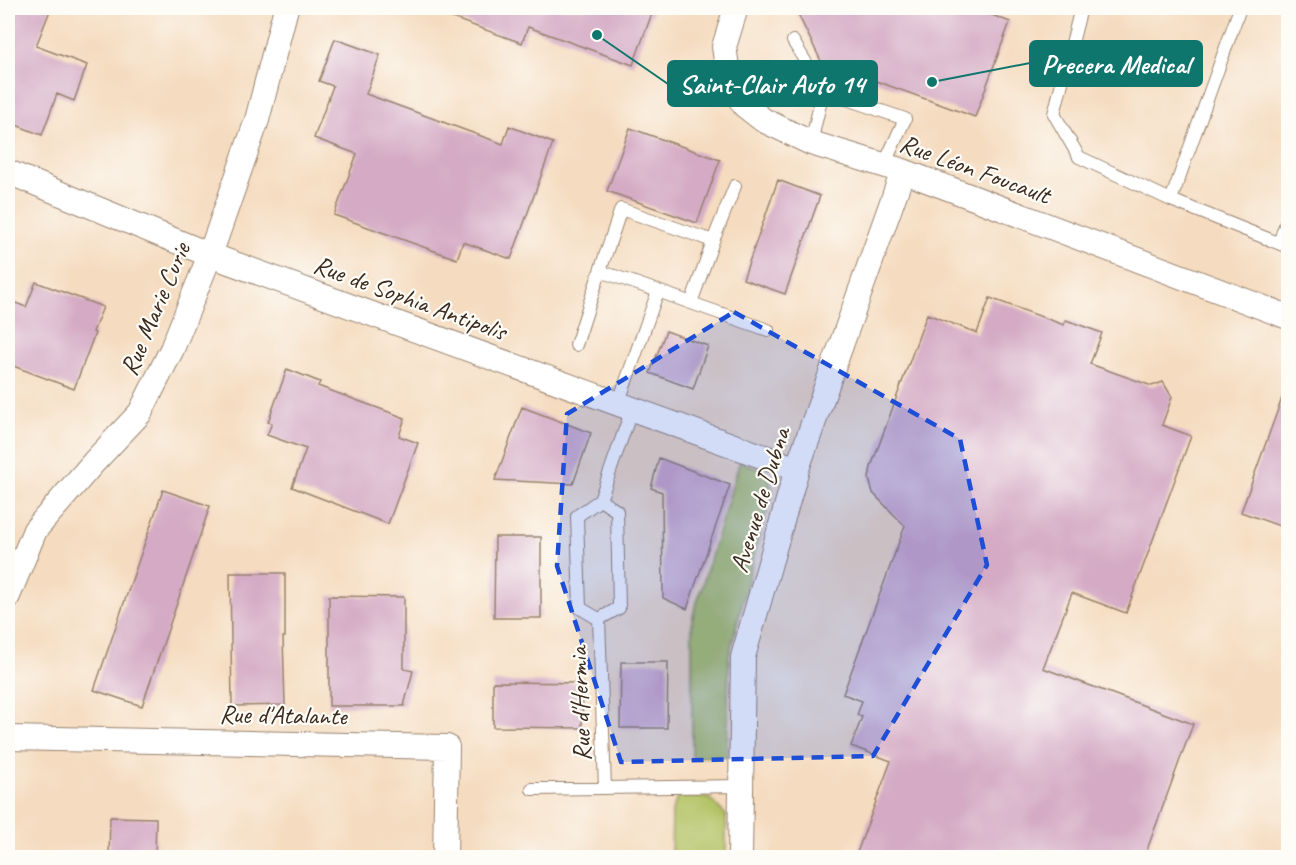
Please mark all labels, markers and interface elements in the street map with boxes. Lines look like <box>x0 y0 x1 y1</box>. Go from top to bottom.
callout: Precera Medical <box>1030 41 1202 86</box>
text: Precera Medical <box>1042 47 1195 81</box>
callout: Saint-Clair Auto 14 <box>668 61 877 106</box>
text: Saint-Clair Auto 14 <box>679 67 867 101</box>
street label: Rue Léon Foucault <box>895 127 1057 212</box>
street label: Rue Marie Curie <box>112 236 198 380</box>
street label: Rue de Sophia Antipolis <box>309 248 513 349</box>
street label: Avenue de Dubna <box>722 422 798 576</box>
street label: Rue d'Hermia <box>561 644 598 762</box>
street label: Rue d'Atalante <box>219 697 349 733</box>

